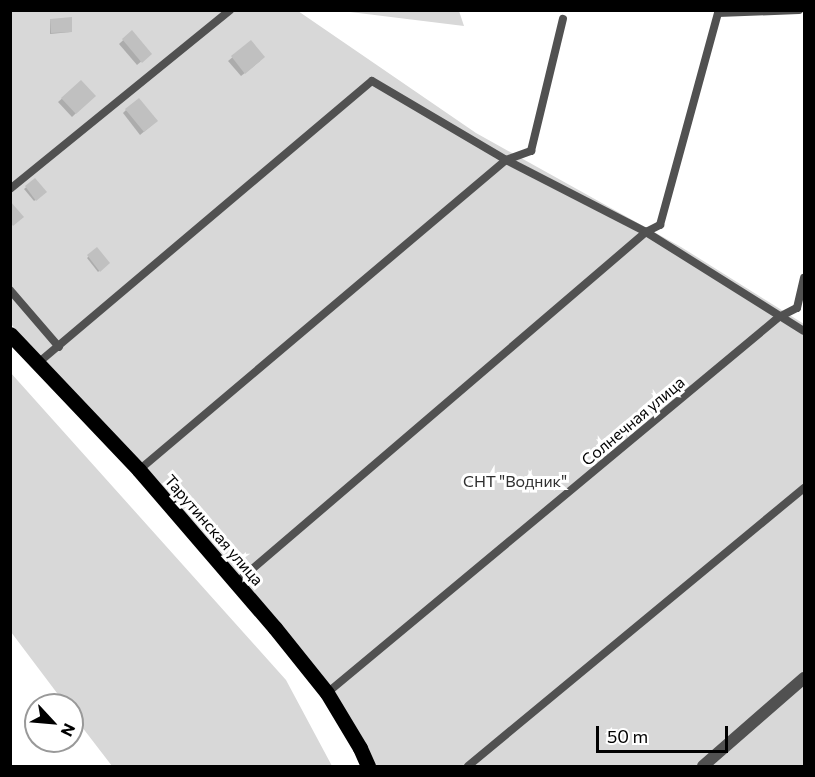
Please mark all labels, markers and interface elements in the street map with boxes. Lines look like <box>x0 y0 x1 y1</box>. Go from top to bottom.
street label: Солнечная улица <box>578 372 688 470</box>
street label: Тарутинская улица <box>161 471 267 589</box>
park label: СНТ "Водник" <box>463 471 567 491</box>
north arrow <box>24 693 84 753</box>
scale bar <box>599 714 731 752</box>
text: N <box>58 721 80 740</box>
text: 50 m <box>607 725 648 747</box>

